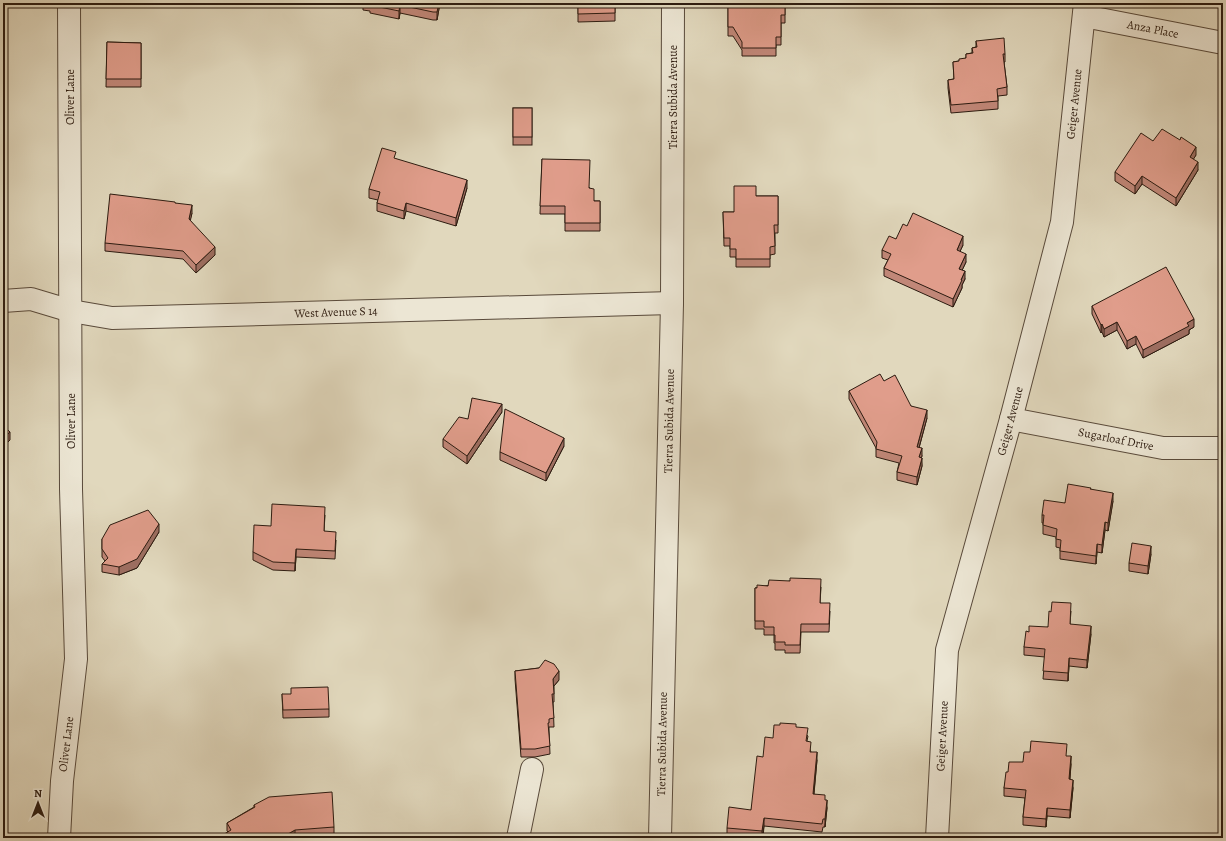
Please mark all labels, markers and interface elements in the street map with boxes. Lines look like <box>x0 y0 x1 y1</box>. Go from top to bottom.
street label: Anza Place <box>1125 16 1180 42</box>
street label: Tierra Subida Avenue <box>665 45 681 149</box>
street label: Geiger Avenue <box>1062 68 1086 140</box>
street label: Oliver Lane <box>62 69 78 125</box>
street label: West Avenue S 14 <box>293 303 378 321</box>
street label: Tierra Subida Avenue <box>660 369 678 473</box>
street label: Geiger Avenue <box>993 385 1027 457</box>
street label: Oliver Lane <box>63 393 79 449</box>
street label: Sugarloaf Drive <box>1077 424 1155 454</box>
street label: Tierra Subida Avenue <box>653 692 671 796</box>
street label: Geiger Avenue <box>932 700 952 772</box>
street label: Oliver Lane <box>55 715 77 773</box>
north arrow <box>18 783 58 823</box>
text: N <box>34 786 42 801</box>

